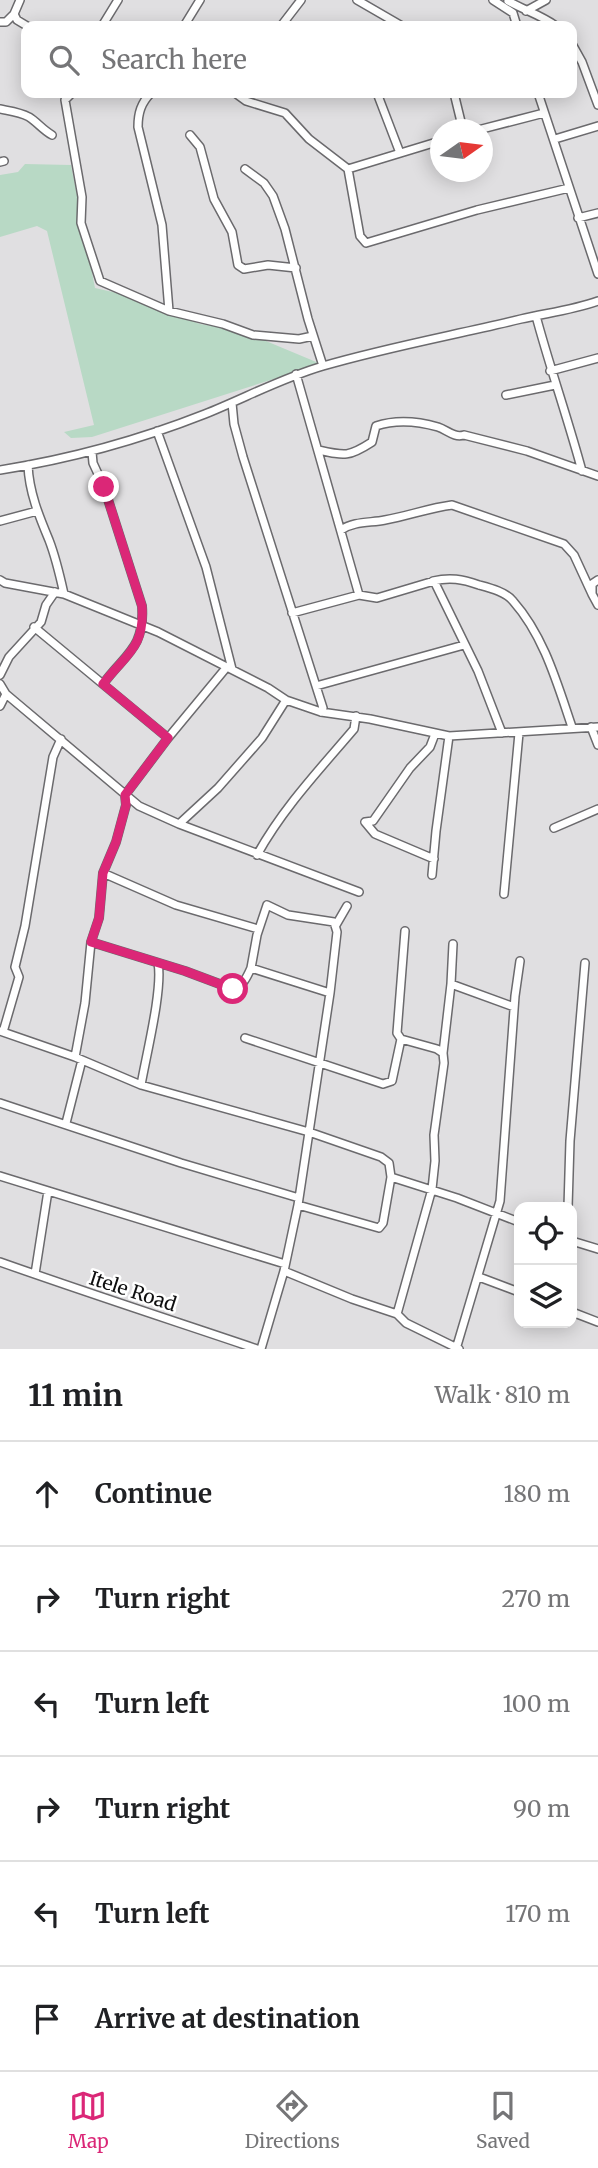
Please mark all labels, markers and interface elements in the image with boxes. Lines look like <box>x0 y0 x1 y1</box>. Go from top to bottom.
search box <box>21 21 577 98</box>
icon: search <box>45 41 83 79</box>
text: Search here <box>101 43 247 76</box>
north arrow <box>430 119 493 182</box>
route end <box>88 471 119 502</box>
route start <box>217 973 248 1004</box>
map controls <box>514 1202 577 1328</box>
button: locate <box>514 1202 577 1265</box>
button: layers <box>514 1265 577 1328</box>
street label: Itele Road <box>87 1266 179 1316</box>
text: 11 min <box>28 1376 123 1414</box>
text: Walk · 810 m <box>435 1380 570 1409</box>
icon: ahead <box>28 1475 66 1513</box>
text: Continue <box>95 1477 212 1510</box>
text: 180 m <box>504 1479 570 1508</box>
icon: right <box>28 1580 66 1618</box>
text: Turn right <box>95 1582 230 1615</box>
text: 270 m <box>502 1584 570 1613</box>
icon: left <box>28 1685 66 1723</box>
text: Turn left <box>95 1687 209 1720</box>
text: 100 m <box>502 1689 570 1718</box>
icon: right <box>28 1790 66 1828</box>
text: Turn right <box>95 1792 230 1825</box>
text: 90 m <box>513 1794 570 1823</box>
icon: left <box>28 1895 66 1933</box>
text: Turn left <box>95 1897 209 1930</box>
text: 170 m <box>505 1899 570 1928</box>
icon: arrive <box>28 2000 66 2038</box>
text: Arrive at destination <box>95 2002 360 2035</box>
tab: Map <box>68 2087 109 2153</box>
tab: Directions <box>245 2087 340 2153</box>
tab: Saved <box>476 2087 530 2153</box>

